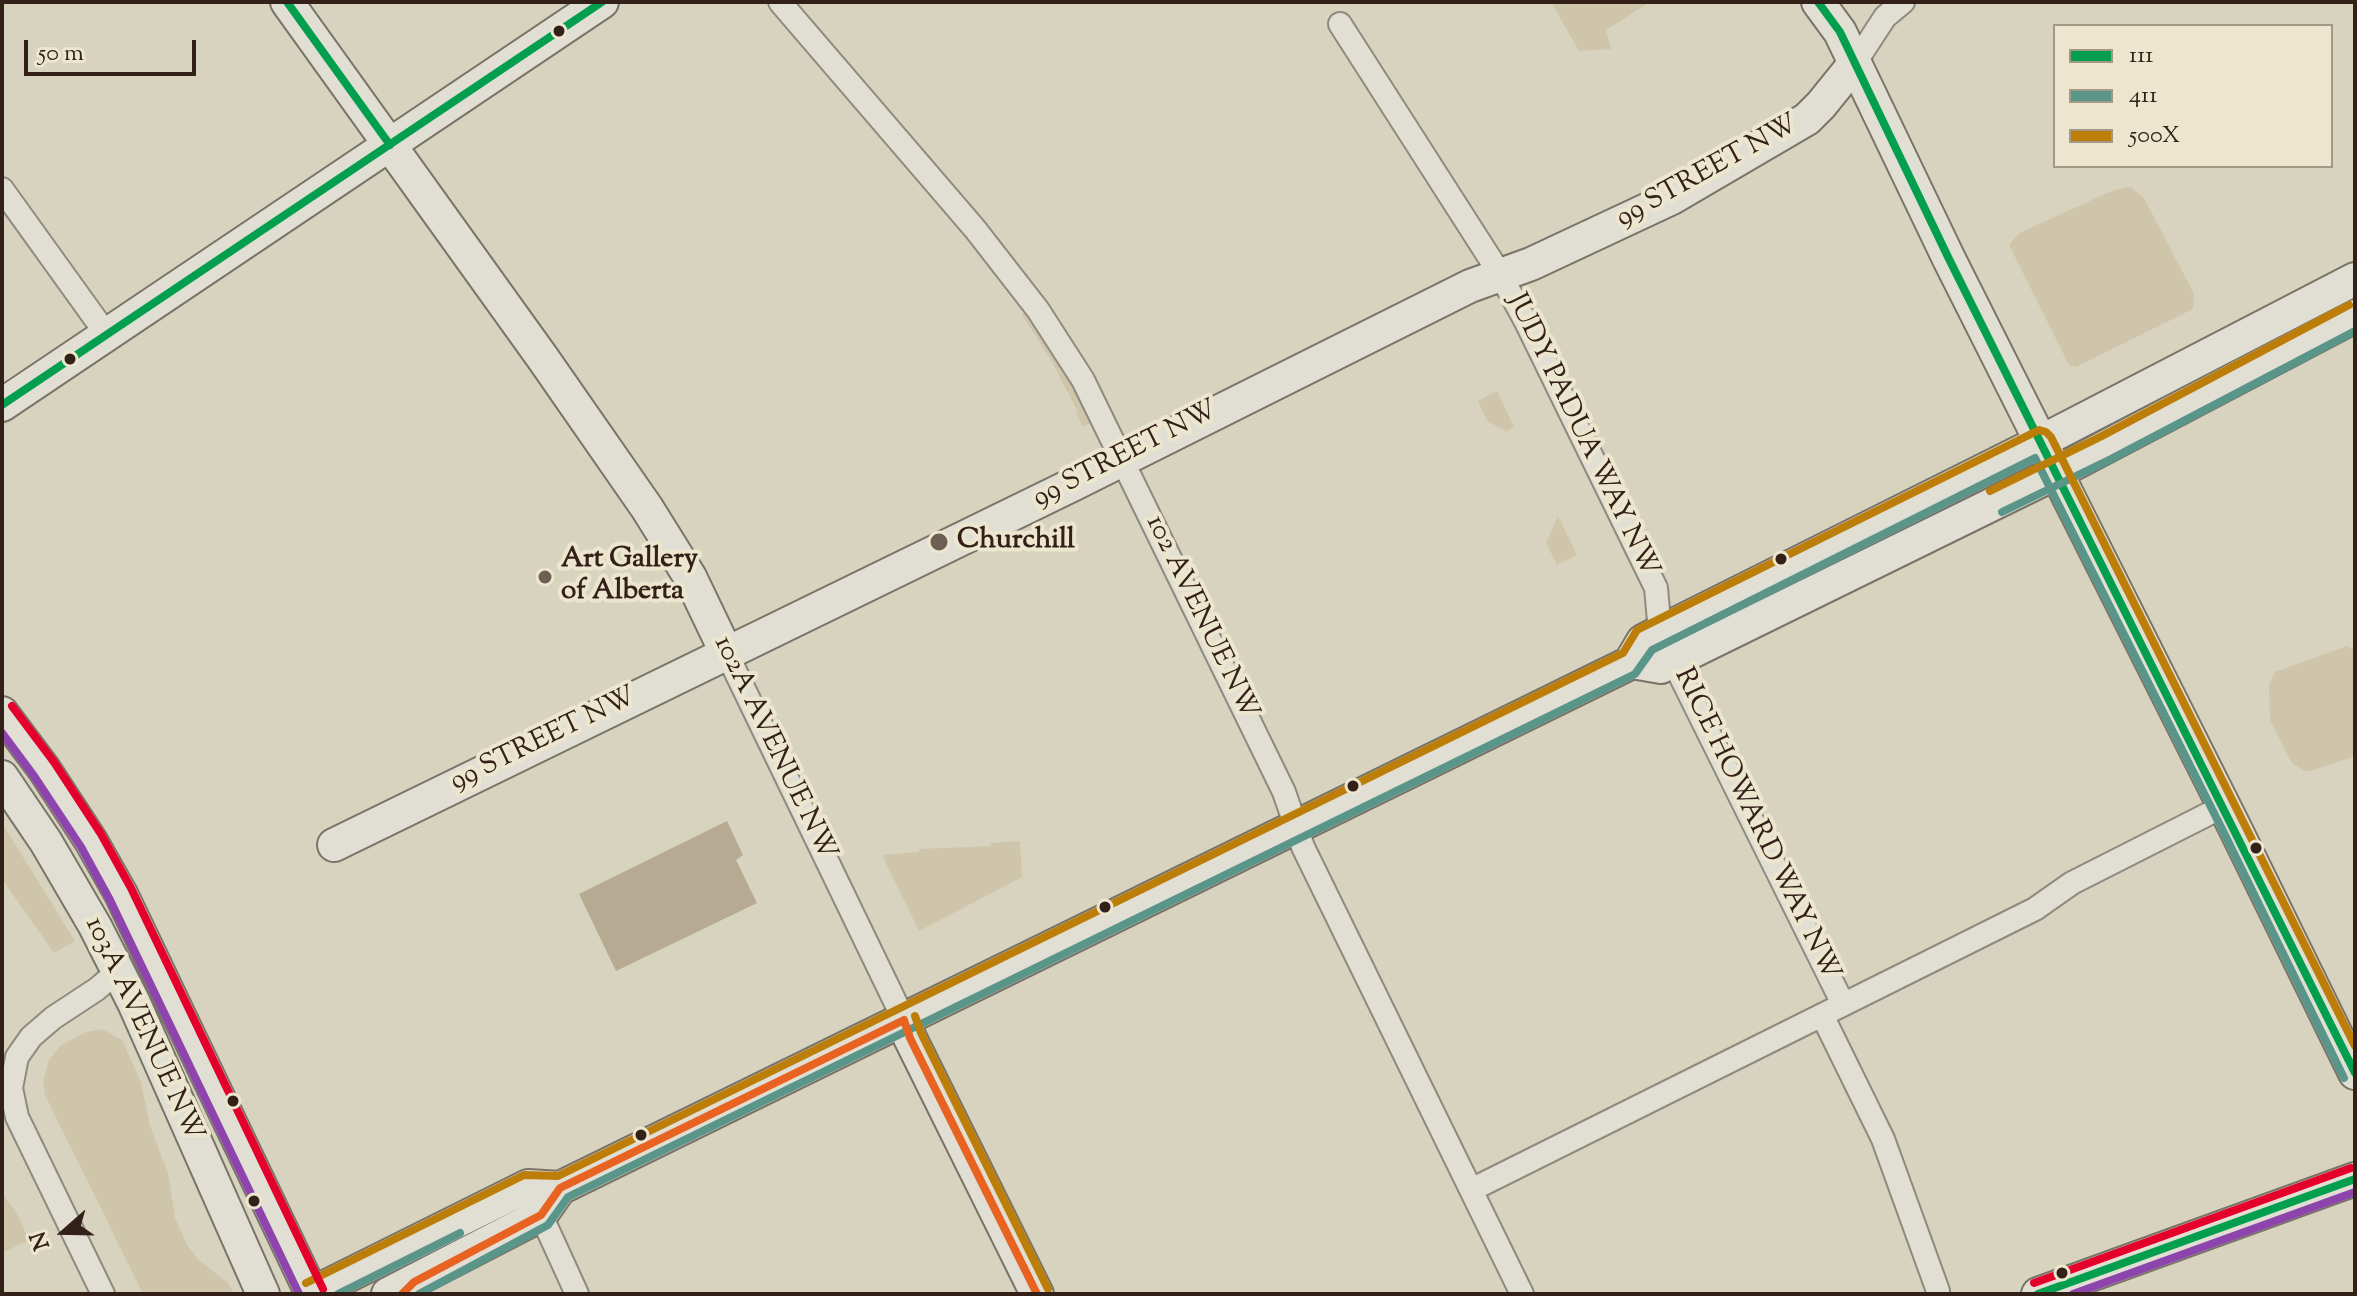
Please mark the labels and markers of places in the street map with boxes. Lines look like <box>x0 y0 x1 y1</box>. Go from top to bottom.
unlabelled marker <box>551 23 567 39</box>
unlabelled marker <box>62 351 78 367</box>
place label: Churchill <box>957 525 1075 559</box>
marker: Churchill <box>928 531 950 553</box>
place label: Art Gallery of Alberta <box>561 544 698 610</box>
unlabelled marker <box>1773 551 1789 567</box>
marker: Art Gallery of Alberta <box>536 568 554 586</box>
unlabelled marker <box>1345 778 1361 794</box>
unlabelled marker <box>2248 840 2264 856</box>
unlabelled marker <box>1097 899 1113 915</box>
unlabelled marker <box>225 1093 241 1109</box>
unlabelled marker <box>633 1127 649 1143</box>
unlabelled marker <box>246 1193 262 1209</box>
unlabelled marker <box>2054 1265 2070 1281</box>

